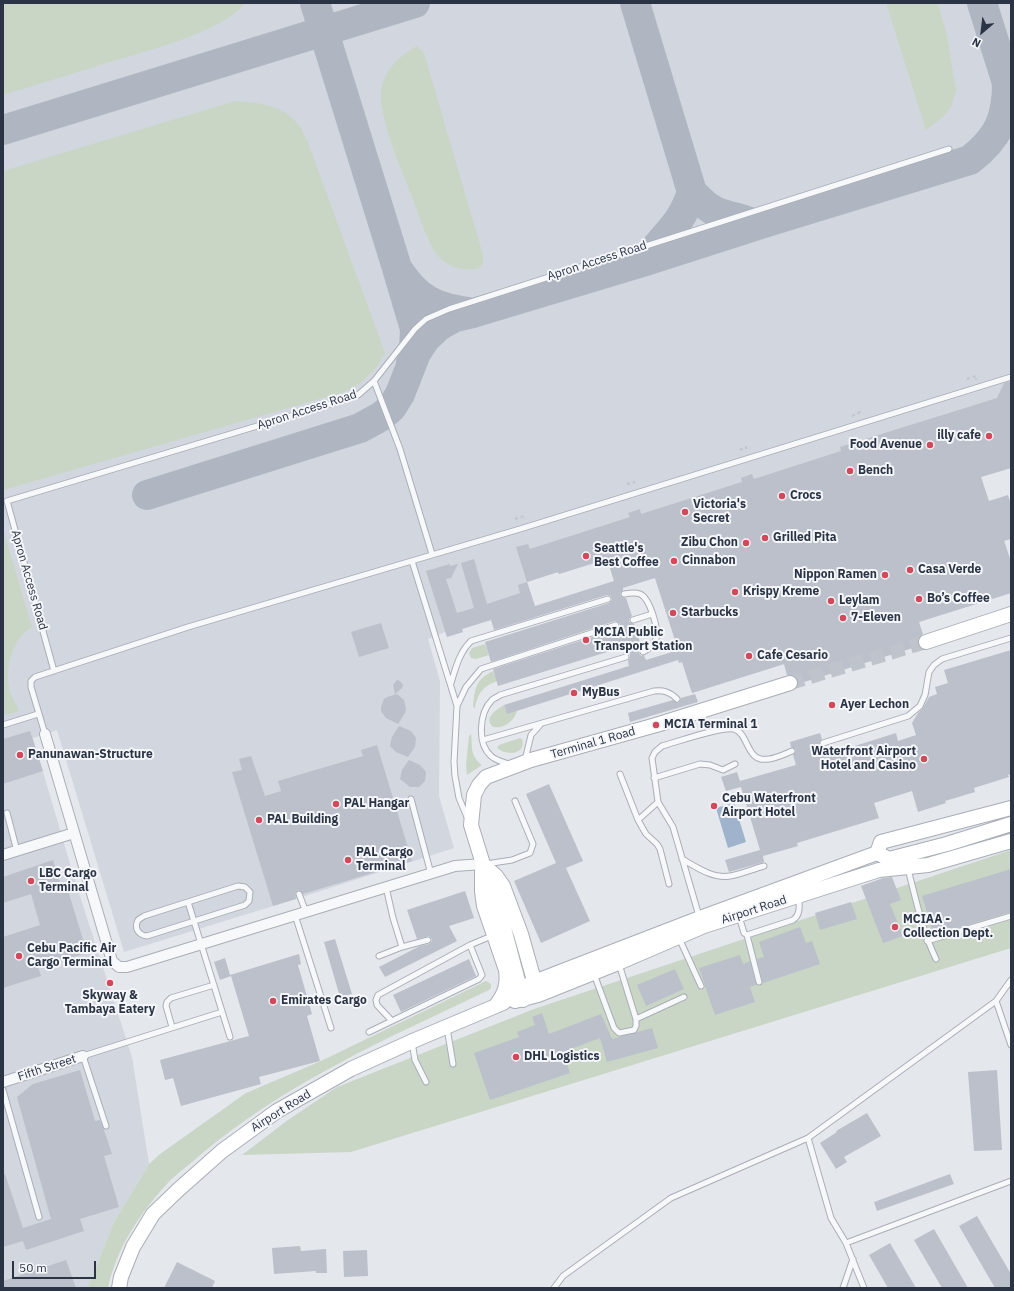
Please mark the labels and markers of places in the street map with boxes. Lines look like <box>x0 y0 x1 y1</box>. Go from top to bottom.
place label: illy cafe <box>937 429 981 443</box>
marker: illy cafe <box>984 431 994 441</box>
place label: Food Avenue <box>850 438 922 452</box>
marker: Food Avenue <box>925 440 935 450</box>
place label: Bench <box>858 464 893 478</box>
marker: Bench <box>845 466 855 476</box>
place label: Crocs <box>790 489 822 503</box>
marker: Crocs <box>777 491 787 501</box>
place label: Victoria's Secret <box>693 498 746 526</box>
marker: Victoria's Secret <box>680 507 690 517</box>
place label: Grilled Pita <box>773 531 837 545</box>
marker: Grilled Pita <box>760 533 770 543</box>
place label: Zibu Chon <box>681 536 738 550</box>
marker: Zibu Chon <box>741 538 751 548</box>
place label: Seattle's Best Coffee <box>594 542 659 570</box>
marker: Seattle's Best Coffee <box>581 551 591 561</box>
place label: Cinnabon <box>682 554 736 568</box>
marker: Cinnabon <box>669 556 679 566</box>
place label: Casa Verde <box>918 563 981 577</box>
marker: Casa Verde <box>905 565 915 575</box>
place label: Nippon Ramen <box>794 568 877 582</box>
marker: Nippon Ramen <box>880 570 890 580</box>
place label: Krispy Kreme <box>743 585 819 599</box>
marker: Krispy Kreme <box>730 587 740 597</box>
place label: Bo’s Coffee <box>927 592 990 606</box>
place label: Leylam <box>839 594 879 608</box>
marker: Bo’s Coffee <box>914 594 924 604</box>
marker: Leylam <box>826 596 836 606</box>
place label: Starbucks <box>681 606 738 620</box>
marker: Starbucks <box>668 608 678 618</box>
place label: 7-Eleven <box>851 611 901 625</box>
marker: 7-Eleven <box>838 613 848 623</box>
place label: MCIA Public Transport Station <box>594 626 692 654</box>
marker: MCIA Public Transport Station <box>581 635 591 645</box>
place label: Cafe Cesario <box>757 649 828 663</box>
marker: Cafe Cesario <box>744 651 754 661</box>
place label: MyBus <box>582 686 619 700</box>
marker: MyBus <box>569 688 579 698</box>
place label: Ayer Lechon <box>840 698 909 712</box>
marker: Ayer Lechon <box>827 700 837 710</box>
place label: MCIA Terminal 1 <box>664 718 758 732</box>
marker: MCIA Terminal 1 <box>651 720 661 730</box>
place label: Waterfront Airport Hotel and Casino <box>811 745 916 773</box>
place label: Panunawan-Structure <box>28 748 153 762</box>
marker: Panunawan-Structure <box>15 750 25 760</box>
marker: Waterfront Airport Hotel and Casino <box>919 754 929 764</box>
place label: Cebu Waterfront Airport Hotel <box>722 792 816 820</box>
place label: PAL Hangar <box>344 797 409 811</box>
marker: PAL Hangar <box>331 799 341 809</box>
marker: Cebu Waterfront Airport Hotel <box>709 801 719 811</box>
place label: PAL Building <box>267 813 338 827</box>
marker: PAL Building <box>254 815 264 825</box>
place label: PAL Cargo Terminal <box>356 846 413 874</box>
marker: PAL Cargo Terminal <box>343 855 353 865</box>
place label: LBC Cargo Terminal <box>39 867 97 895</box>
marker: LBC Cargo Terminal <box>26 876 36 886</box>
place label: MCIAA - Collection Dept. <box>903 913 993 941</box>
marker: MCIAA - Collection Dept. <box>890 922 900 932</box>
place label: Cebu Pacific Air Cargo Terminal <box>27 942 116 970</box>
marker: Cebu Pacific Air Cargo Terminal <box>14 951 24 961</box>
marker: Skyway & Tambaya Eatery <box>105 978 115 988</box>
place label: Skyway & Tambaya Eatery <box>65 989 155 1017</box>
place label: Emirates Cargo <box>281 994 367 1008</box>
marker: Emirates Cargo <box>268 996 278 1006</box>
place label: DHL Logistics <box>524 1050 600 1064</box>
marker: DHL Logistics <box>511 1052 521 1062</box>

